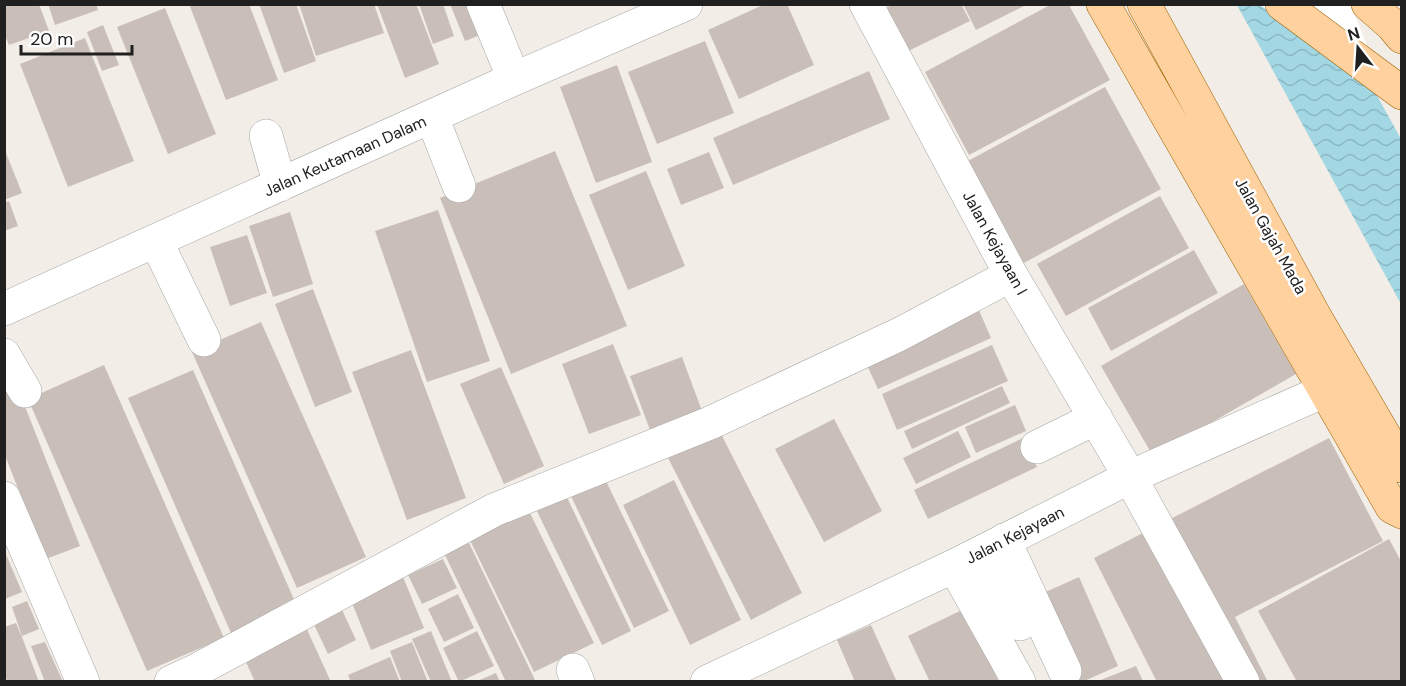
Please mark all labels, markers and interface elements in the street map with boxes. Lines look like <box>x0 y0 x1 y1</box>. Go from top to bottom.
scale bar <box>21 18 132 56</box>
north arrow <box>1328 18 1388 78</box>
text: N <box>1345 22 1362 46</box>
text: 20 m <box>30 27 73 51</box>
street label: Jalan Keutamaan Dalam <box>260 111 430 201</box>
street label: Jalan Gajah Mada <box>1230 174 1312 298</box>
street label: Jalan Kejayaan I <box>958 187 1032 299</box>
street label: Jalan Kejayaan <box>962 501 1068 569</box>

